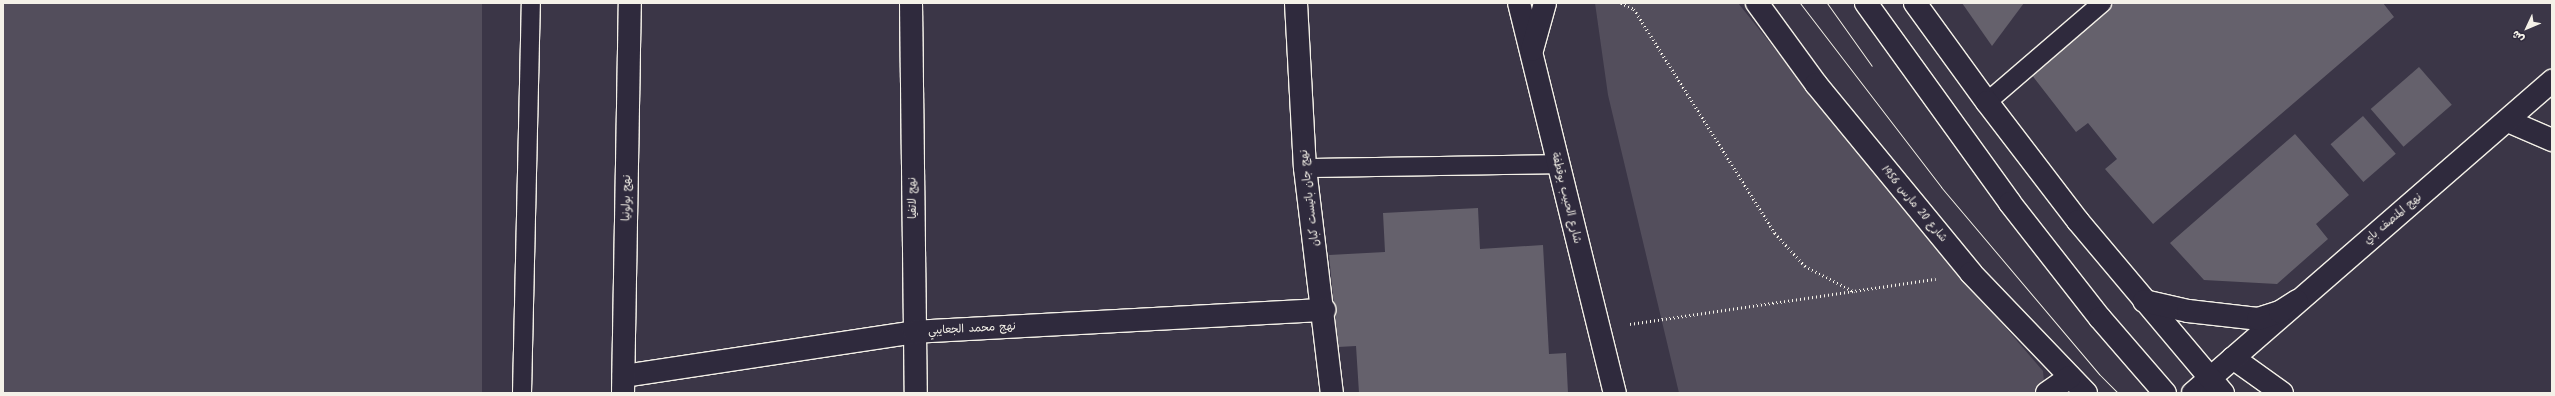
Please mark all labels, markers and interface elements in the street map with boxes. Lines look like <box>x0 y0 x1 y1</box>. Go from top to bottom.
north arrow <box>2507 8 2547 48</box>
text: ش <box>2508 26 2529 47</box>
street label: نهج جان باتيست كبان <box>1298 149 1322 247</box>
street label: شارع الحبيب بوقطفة <box>1548 151 1584 245</box>
street label: شارع 20 مارس 1956 <box>1878 163 1950 245</box>
street label: نهج بولونيا <box>620 175 634 221</box>
street label: نهج لاتفيا <box>906 177 920 219</box>
street label: نهج المنصف باي <box>2361 191 2425 247</box>
street label: نهج محمد الجعايبي <box>928 320 1016 338</box>

